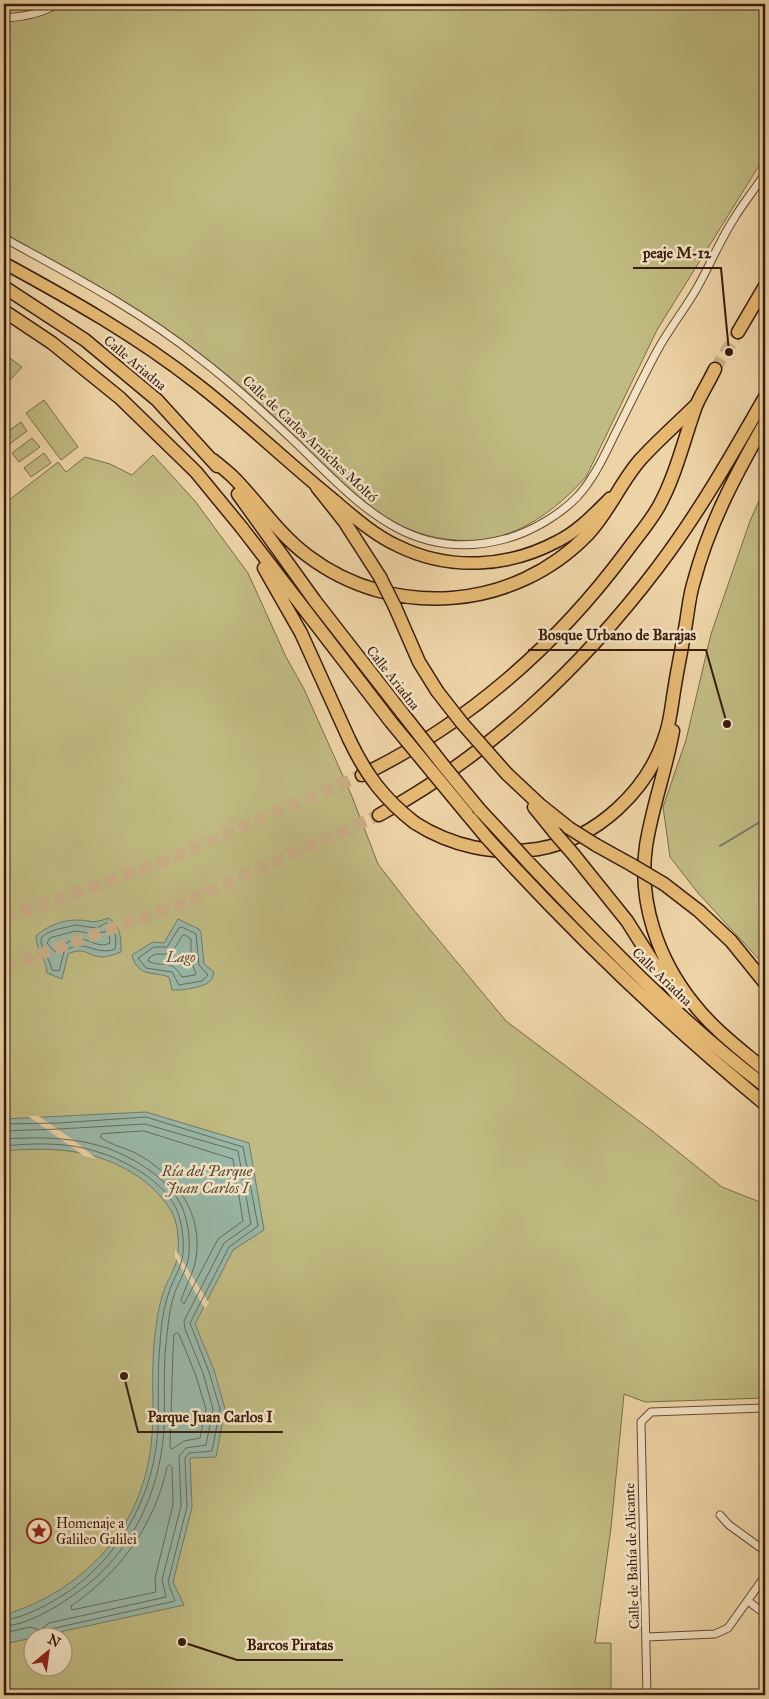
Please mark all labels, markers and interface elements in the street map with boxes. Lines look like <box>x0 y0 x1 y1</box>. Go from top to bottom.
callout: peaje M-12 <box>633 238 721 268</box>
text: peaje M-12 <box>642 244 712 263</box>
street label: Calle Ariadna <box>100 332 170 394</box>
street label: Calle de Carlos Arniches Moltó <box>239 372 381 506</box>
callout: Bosque Urbano de Barajas <box>528 620 706 650</box>
text: Bosque Urbano de Barajas <box>538 626 697 645</box>
street label: Calle Ariadna <box>363 643 423 714</box>
street label: Calle Ariadna <box>628 944 696 1010</box>
water label: Lago <box>165 948 196 966</box>
water label: Ría del Parque Juan Carlos I <box>161 1162 253 1197</box>
callout: Parque Juan Carlos I <box>138 1402 283 1432</box>
text: Parque Juan Carlos I <box>147 1408 273 1427</box>
street label: Calle de Bahía de Alicante <box>621 1482 643 1629</box>
place label: Homenaje a Galileo Galilei <box>56 1515 137 1548</box>
place icon: Homenaje a Galileo Galilei <box>26 1518 52 1544</box>
north arrow <box>22 1626 72 1676</box>
callout: Barcos Piratas <box>237 1630 343 1660</box>
text: N <box>45 1631 63 1651</box>
text: Barcos Piratas <box>247 1636 334 1654</box>

